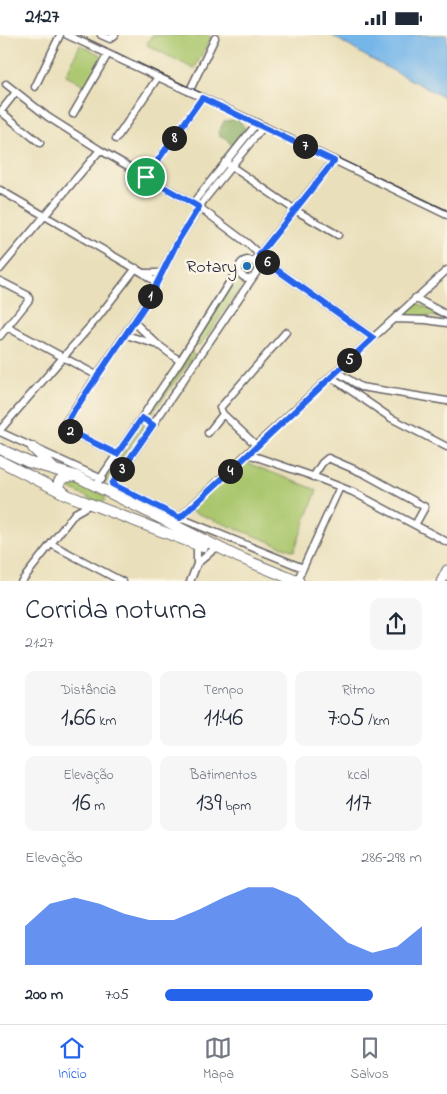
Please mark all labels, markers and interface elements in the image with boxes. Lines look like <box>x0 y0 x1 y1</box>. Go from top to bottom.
text: 21:27 <box>25 4 59 31</box>
pin: 8 <box>162 125 186 151</box>
text: 8 <box>172 128 177 149</box>
pin: 7 <box>292 133 318 159</box>
text: 7 <box>303 136 308 157</box>
pin <box>125 156 167 198</box>
icon: arrive <box>132 163 160 191</box>
pin: 6 <box>254 249 280 275</box>
text: 6 <box>264 252 271 273</box>
place label: Rotary <box>186 255 237 281</box>
marker: Rotary <box>241 260 253 272</box>
pin: 1 <box>138 283 162 309</box>
text: 1 <box>148 286 153 307</box>
pin: 5 <box>336 347 362 373</box>
text: 5 <box>345 350 354 371</box>
pin: 2 <box>58 419 82 443</box>
text: 2 <box>67 421 74 442</box>
pin: 3 <box>110 457 134 481</box>
text: 3 <box>120 459 125 480</box>
pin: 4 <box>218 459 242 483</box>
text: 4 <box>228 461 233 482</box>
text: Corrida noturna <box>25 591 207 632</box>
button: share <box>370 598 422 650</box>
text: 21:27 <box>25 631 54 655</box>
text: Distância <box>61 680 116 701</box>
text: Tempo <box>203 680 244 701</box>
text: Ritmo <box>342 680 375 701</box>
text: 1.66 <box>61 701 96 737</box>
text: 11:46 <box>204 701 243 737</box>
text: 7:05 <box>327 701 365 737</box>
text: km <box>96 711 116 732</box>
text: /km <box>365 711 390 732</box>
text: Elevação <box>63 765 114 786</box>
text: Batimentos <box>190 765 257 786</box>
text: kcal <box>347 765 370 786</box>
text: 16 <box>72 786 91 822</box>
text: 139 <box>196 786 222 822</box>
text: 117 <box>345 786 372 822</box>
text: m <box>91 796 105 817</box>
text: bpm <box>222 796 251 817</box>
text: Elevação <box>25 846 83 870</box>
text: 286–298 m <box>361 846 422 870</box>
text: 200 m <box>25 983 63 1007</box>
text: 7:05 <box>105 983 129 1007</box>
tab: Início <box>58 1034 87 1085</box>
tab: Mapa <box>203 1034 234 1085</box>
tab: Salvos <box>350 1034 389 1085</box>

